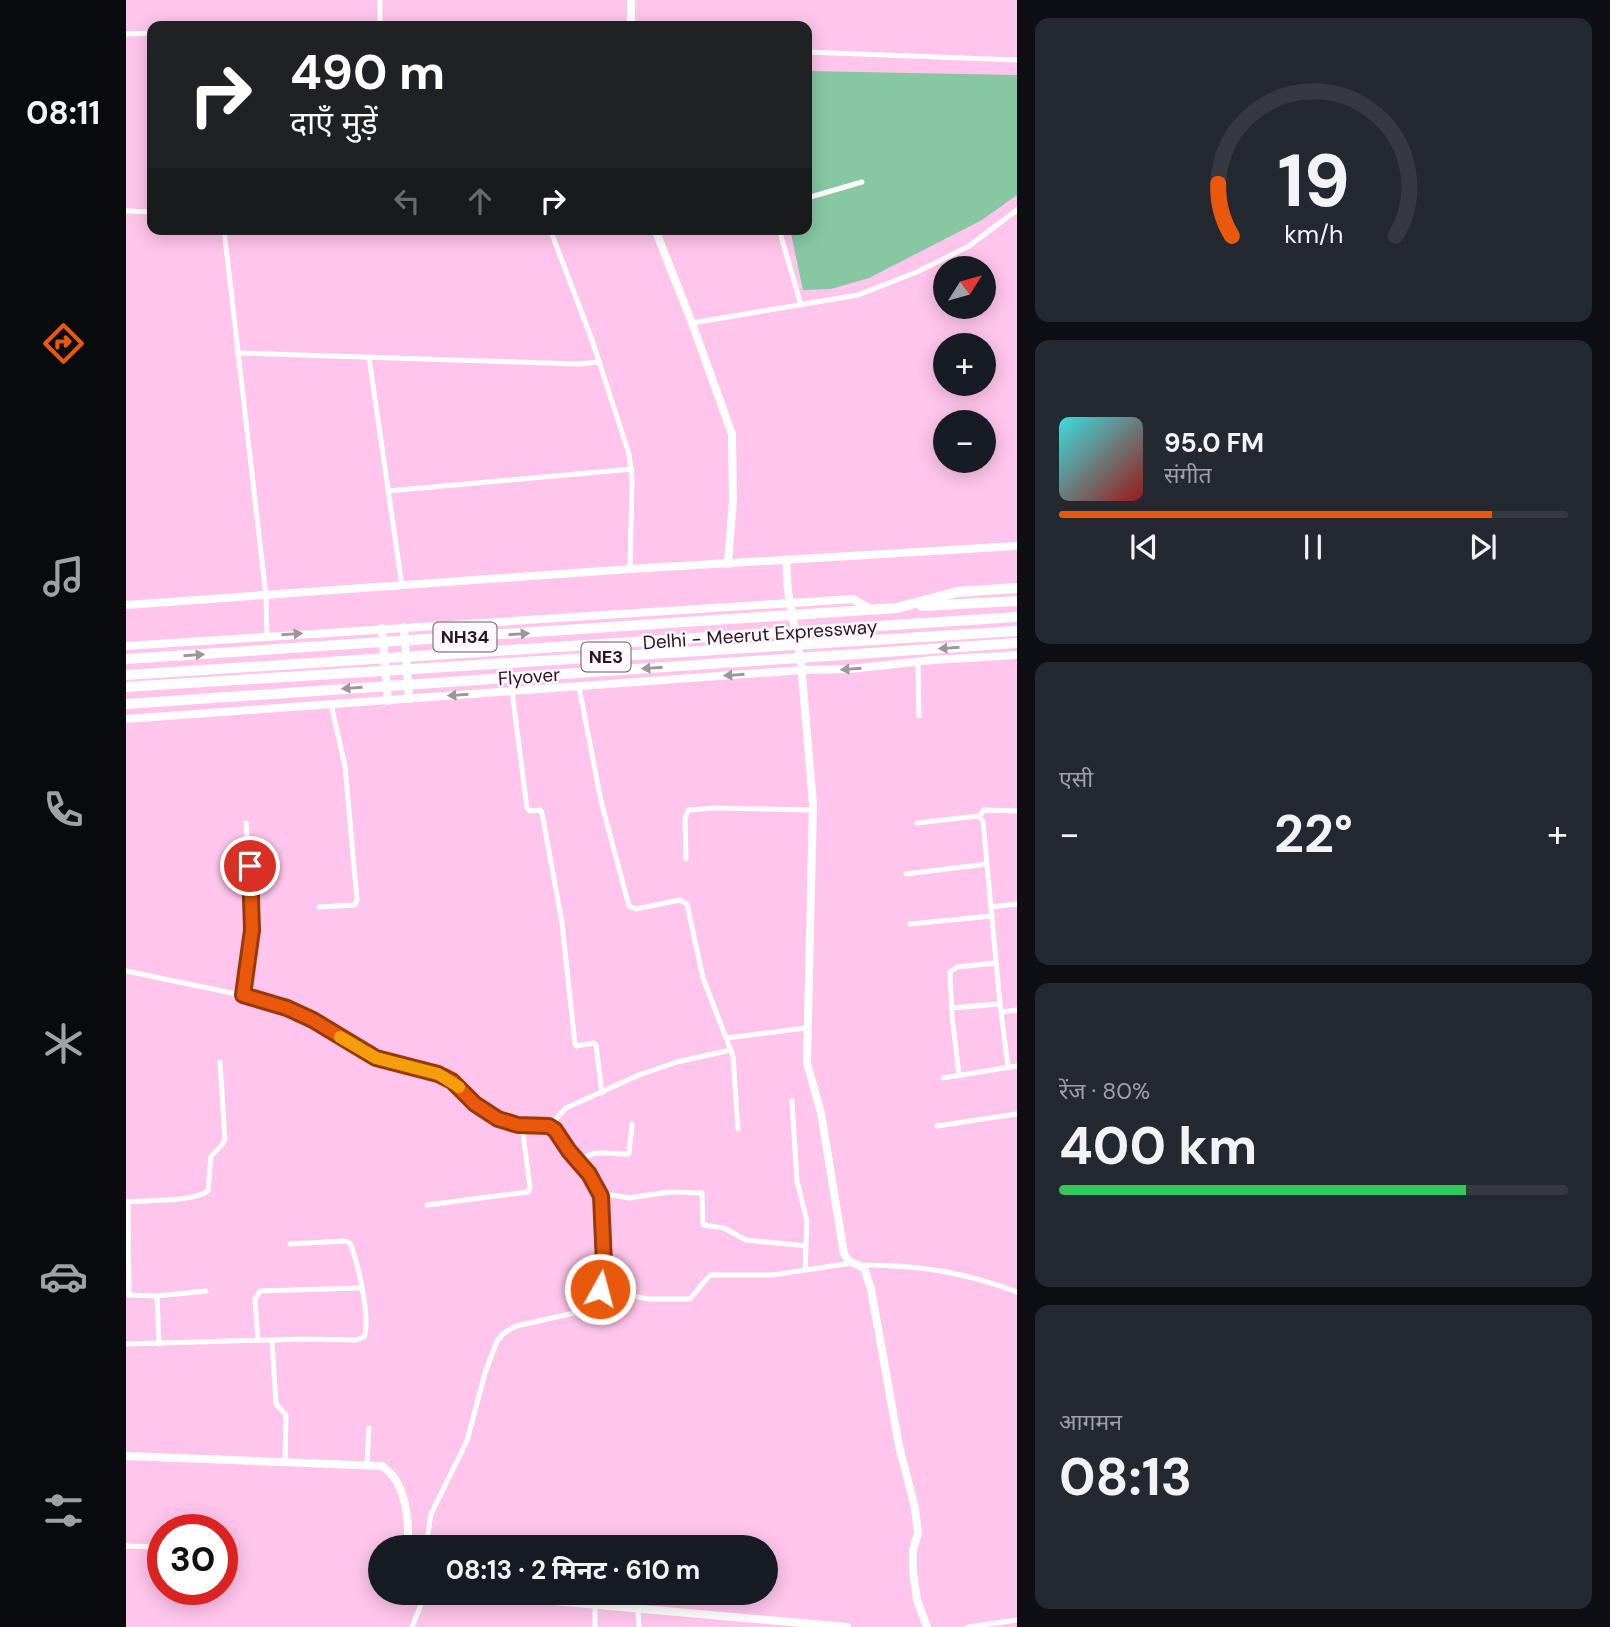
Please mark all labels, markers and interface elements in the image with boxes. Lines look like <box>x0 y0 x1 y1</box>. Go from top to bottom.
text: 490 m <box>290 40 445 104</box>
icon: right <box>175 49 266 140</box>
text: 08:11 <box>26 92 100 134</box>
text: दाएँ मुड़ें <box>290 102 378 144</box>
text: 19 <box>1277 134 1350 229</box>
icon: left <box>388 182 426 220</box>
icon: ahead <box>461 182 499 220</box>
icon: right <box>534 182 572 220</box>
text: km/h <box>1284 218 1343 251</box>
north arrow <box>933 256 996 318</box>
map controls <box>933 256 996 473</box>
icon: directions <box>39 319 88 368</box>
button: + <box>933 333 996 396</box>
button: − <box>933 410 996 473</box>
text: 95.0 FM <box>1164 426 1264 460</box>
text: संगीत <box>1164 460 1212 490</box>
icon: previous <box>1125 528 1163 566</box>
icon: pause <box>1294 528 1332 566</box>
icon: next <box>1464 528 1502 566</box>
icon: music <box>39 552 88 601</box>
street label: Delhi - Meerut Expressway <box>642 614 879 655</box>
road number: NH34 <box>434 622 496 652</box>
one-way arrow <box>281 628 303 639</box>
one-way arrow <box>508 628 530 639</box>
road number: NE3 <box>582 642 630 672</box>
one-way arrow <box>937 643 959 654</box>
one-way arrow <box>183 649 205 660</box>
street label: Flyover <box>497 662 561 691</box>
one-way arrow <box>641 663 663 674</box>
one-way arrow <box>840 663 862 674</box>
one-way arrow <box>723 670 745 681</box>
one-way arrow <box>341 683 363 694</box>
one-way arrow <box>447 690 469 701</box>
text: एसी <box>1059 764 1093 794</box>
icon: phone <box>39 785 88 834</box>
text: 22° <box>1274 800 1353 868</box>
text: − <box>1059 809 1080 859</box>
text: + <box>1547 809 1568 859</box>
pin <box>220 836 280 896</box>
icon: arrive <box>231 847 269 885</box>
icon: climate <box>39 1019 88 1068</box>
text: रेंज · 80% <box>1059 1076 1150 1106</box>
text: 400 km <box>1059 1112 1257 1180</box>
icon: car <box>39 1252 88 1301</box>
position arrow <box>563 1252 637 1326</box>
text: आगमन <box>1059 1407 1122 1437</box>
text: 08:13 <box>1059 1443 1192 1511</box>
icon: filters <box>39 1486 88 1535</box>
speed limit sign: 30 <box>147 1514 238 1605</box>
text: 08:13 · 2 मिनट · 610 m <box>446 1553 700 1587</box>

